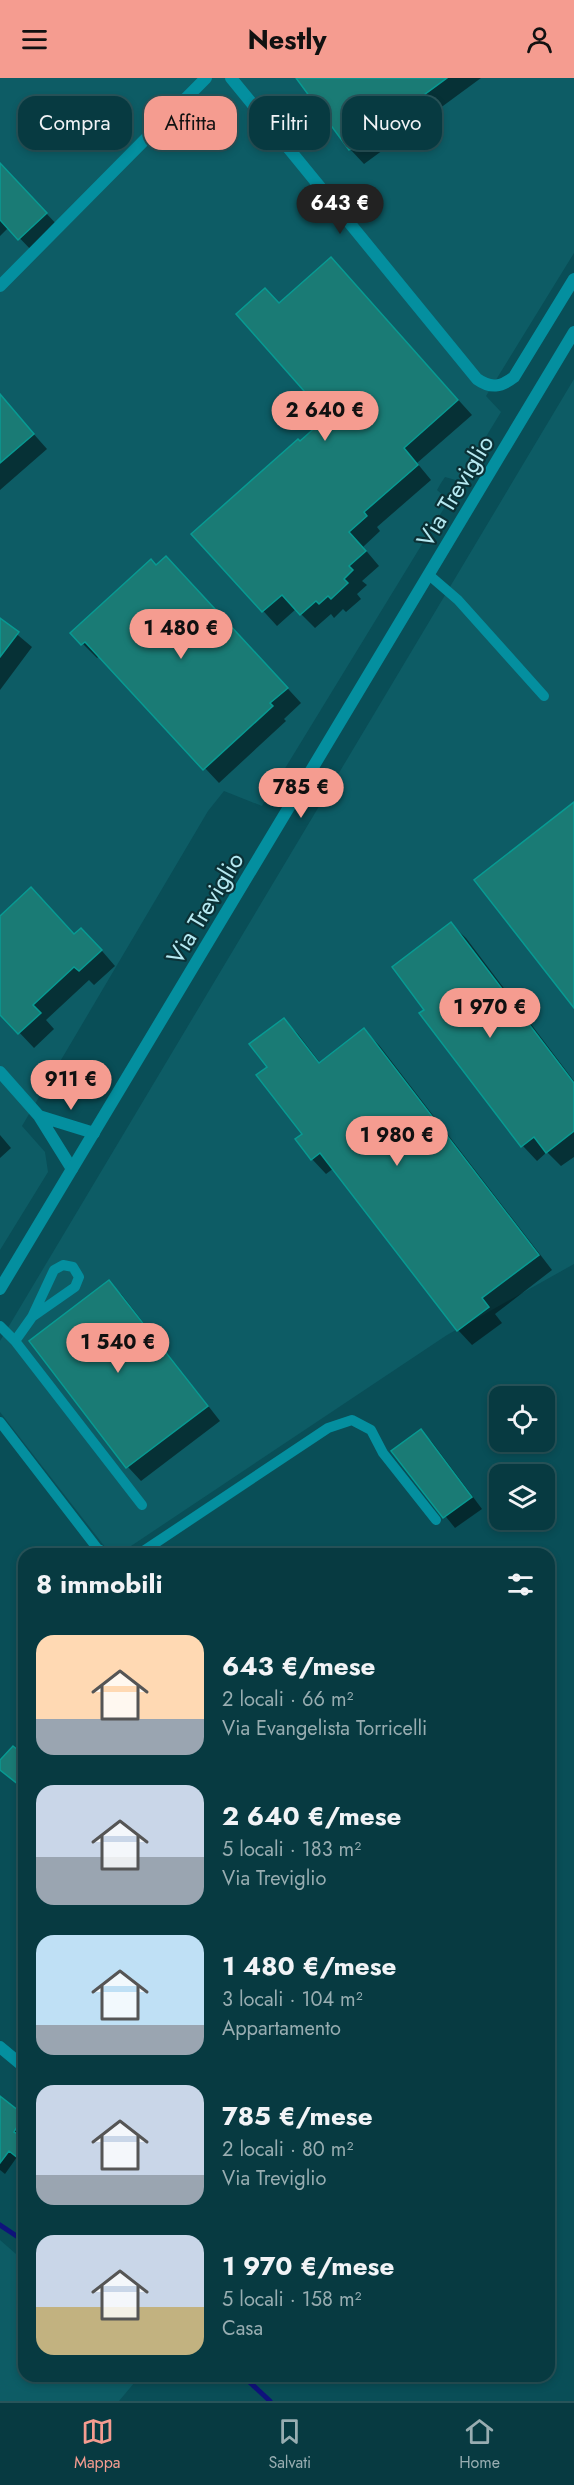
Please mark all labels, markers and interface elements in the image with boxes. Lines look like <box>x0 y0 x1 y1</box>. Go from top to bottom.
text: Nestly <box>247 20 327 59</box>
icon: menu <box>18 23 51 56</box>
icon: person <box>523 23 556 56</box>
chip: Compra <box>18 96 132 150</box>
chip: Affitta <box>144 96 237 150</box>
chip: Filtri <box>249 96 330 150</box>
chip: Nuovo <box>342 96 442 150</box>
pin: 643 € <box>298 184 382 235</box>
text: 643 € <box>311 189 369 218</box>
pin: 2 640 € <box>270 391 380 442</box>
text: 2 640 € <box>286 396 364 425</box>
street label: Via Treviglio <box>408 428 502 554</box>
pin: 1 480 € <box>126 609 236 660</box>
text: 1 480 € <box>143 614 219 643</box>
pin: 785 € <box>259 768 343 819</box>
text: 785 € <box>273 773 329 802</box>
street label: Via Treviglio <box>158 845 252 971</box>
pin: 1 970 € <box>435 988 545 1039</box>
text: 1 970 € <box>453 993 527 1022</box>
pin: 911 € <box>29 1060 113 1111</box>
text: 911 € <box>45 1065 97 1094</box>
pin: 1 980 € <box>342 1116 452 1167</box>
text: 1 980 € <box>360 1121 434 1150</box>
pin: 1 540 € <box>63 1323 173 1374</box>
text: 1 540 € <box>80 1328 156 1357</box>
map controls <box>489 1386 555 1530</box>
button: locate <box>489 1386 555 1452</box>
button: layers <box>489 1464 555 1530</box>
text: 8 immobili <box>36 1565 163 1603</box>
icon: filters <box>504 1568 537 1601</box>
text: 643 €/mese <box>222 1647 375 1685</box>
icon: home <box>84 1659 156 1731</box>
text: 2 locali · 66 m² <box>222 1685 353 1714</box>
text: Via Evangelista Torricelli <box>222 1714 427 1743</box>
text: 2 640 €/mese <box>222 1797 401 1835</box>
icon: home <box>84 1809 156 1881</box>
text: 5 locali · 183 m² <box>222 1835 361 1864</box>
text: Via Treviglio <box>222 1864 326 1893</box>
text: 1 480 €/mese <box>222 1947 397 1985</box>
icon: home <box>84 1959 156 2031</box>
text: 3 locali · 104 m² <box>222 1985 363 2014</box>
text: Appartamento <box>222 2014 341 2043</box>
text: 785 €/mese <box>222 2097 373 2135</box>
icon: home <box>84 2109 156 2181</box>
text: 2 locali · 80 m² <box>222 2135 353 2164</box>
text: Via Treviglio <box>222 2164 326 2193</box>
text: 1 970 €/mese <box>222 2247 394 2285</box>
icon: home <box>84 2259 156 2331</box>
text: 5 locali · 158 m² <box>222 2285 362 2314</box>
text: Casa <box>222 2314 263 2343</box>
tab: Mappa <box>74 2415 121 2474</box>
tab: Salvati <box>268 2415 311 2474</box>
tab: Home <box>459 2415 500 2474</box>

